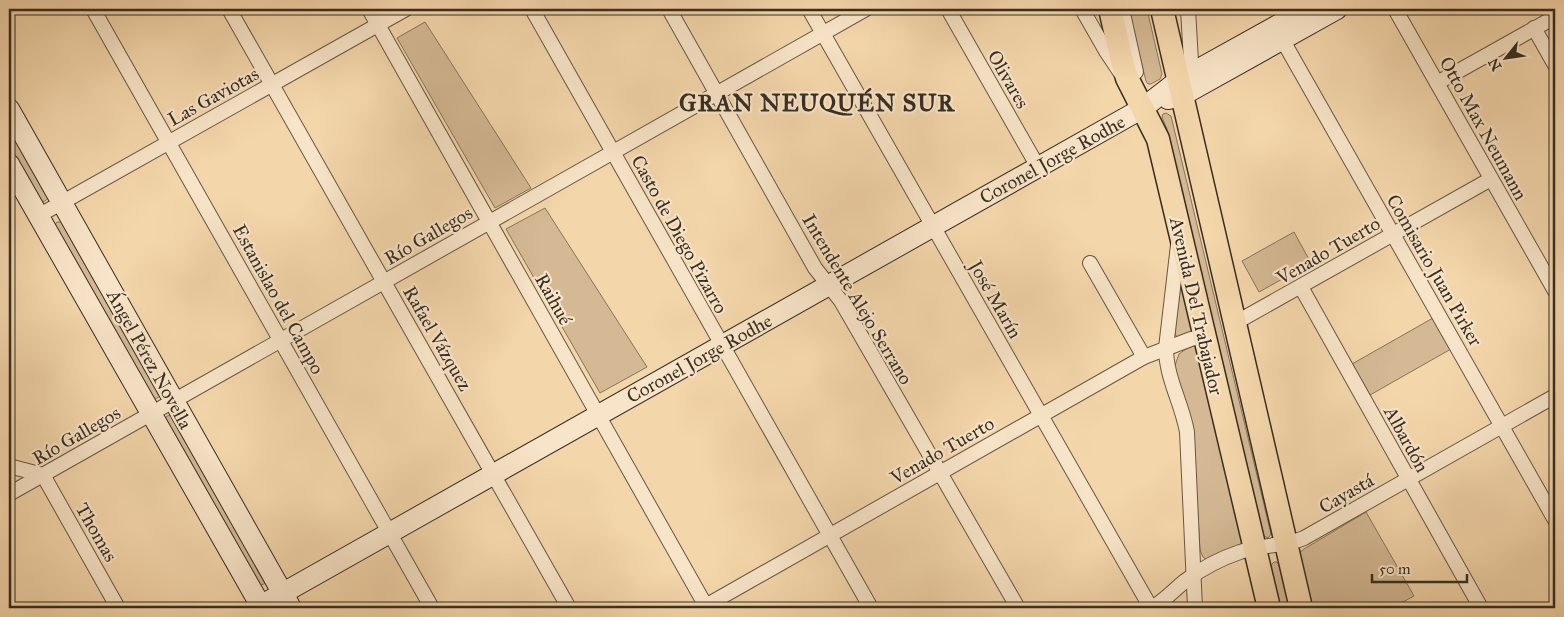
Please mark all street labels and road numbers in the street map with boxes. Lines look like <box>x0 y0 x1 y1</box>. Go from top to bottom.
street label: Olivares <box>983 46 1034 113</box>
street label: Otto Max Neumann <box>1435 52 1533 204</box>
street label: Las Gaviotas <box>164 62 263 131</box>
street label: Coronel Jorge Rodhe <box>976 110 1129 210</box>
street label: Casto de Diego Pizarro <box>626 151 733 318</box>
street label: Comisario Juan Pirker <box>1381 190 1488 351</box>
street label: Río Gallegos <box>380 201 477 271</box>
street label: Intendente Alejo Serrano <box>798 210 918 389</box>
street label: Venado Tuerto <box>1271 211 1384 290</box>
street label: Avenida Del Trabajador <box>1165 214 1228 398</box>
street label: Estanislao del Campo <box>228 220 329 378</box>
street label: José Marín <box>962 254 1027 343</box>
street label: Raihué <box>530 270 577 329</box>
street label: Rafael Vázquez <box>397 282 477 396</box>
street label: Ángel Pérez Novella <box>100 284 199 434</box>
street label: Coronel Jorge Rodhe <box>623 309 776 409</box>
street label: Río Gallegos <box>28 401 125 471</box>
street label: Albardón <box>1379 401 1434 476</box>
street label: Venado Tuerto <box>885 411 998 490</box>
street label: Cayastá <box>1315 468 1379 518</box>
street label: Thomas <box>71 499 123 566</box>

